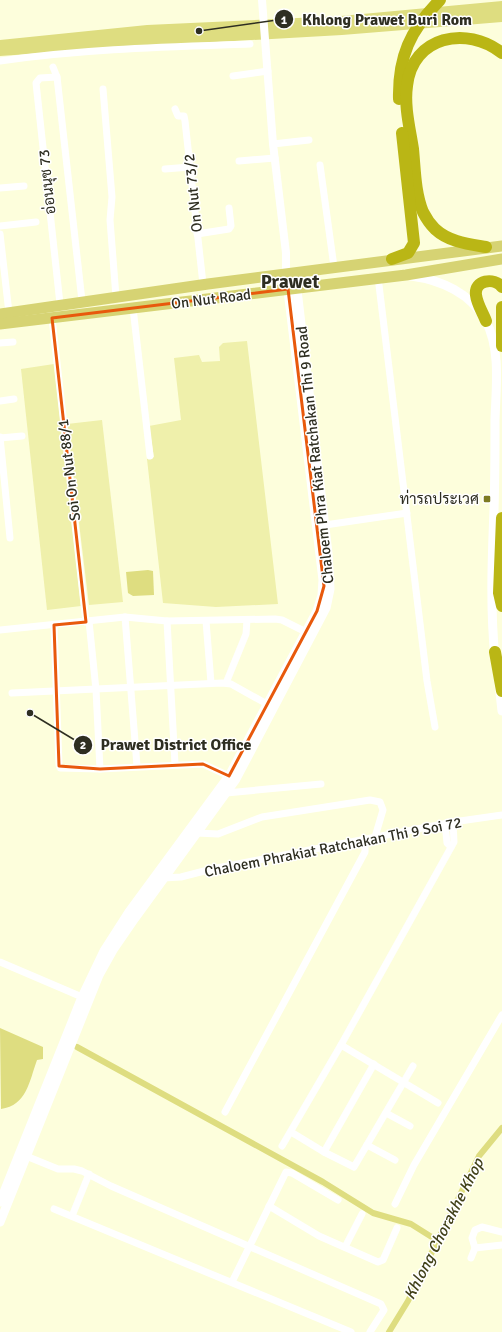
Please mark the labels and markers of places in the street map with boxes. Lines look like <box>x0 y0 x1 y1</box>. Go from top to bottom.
callout: Khlong Prawet Buri Rom <box>274 5 480 33</box>
place label: ท่ารถประเวศ <box>399 489 479 508</box>
marker: ท่ารถประเวศ <box>482 494 492 504</box>
callout: Prawet District Office <box>73 731 260 759</box>

